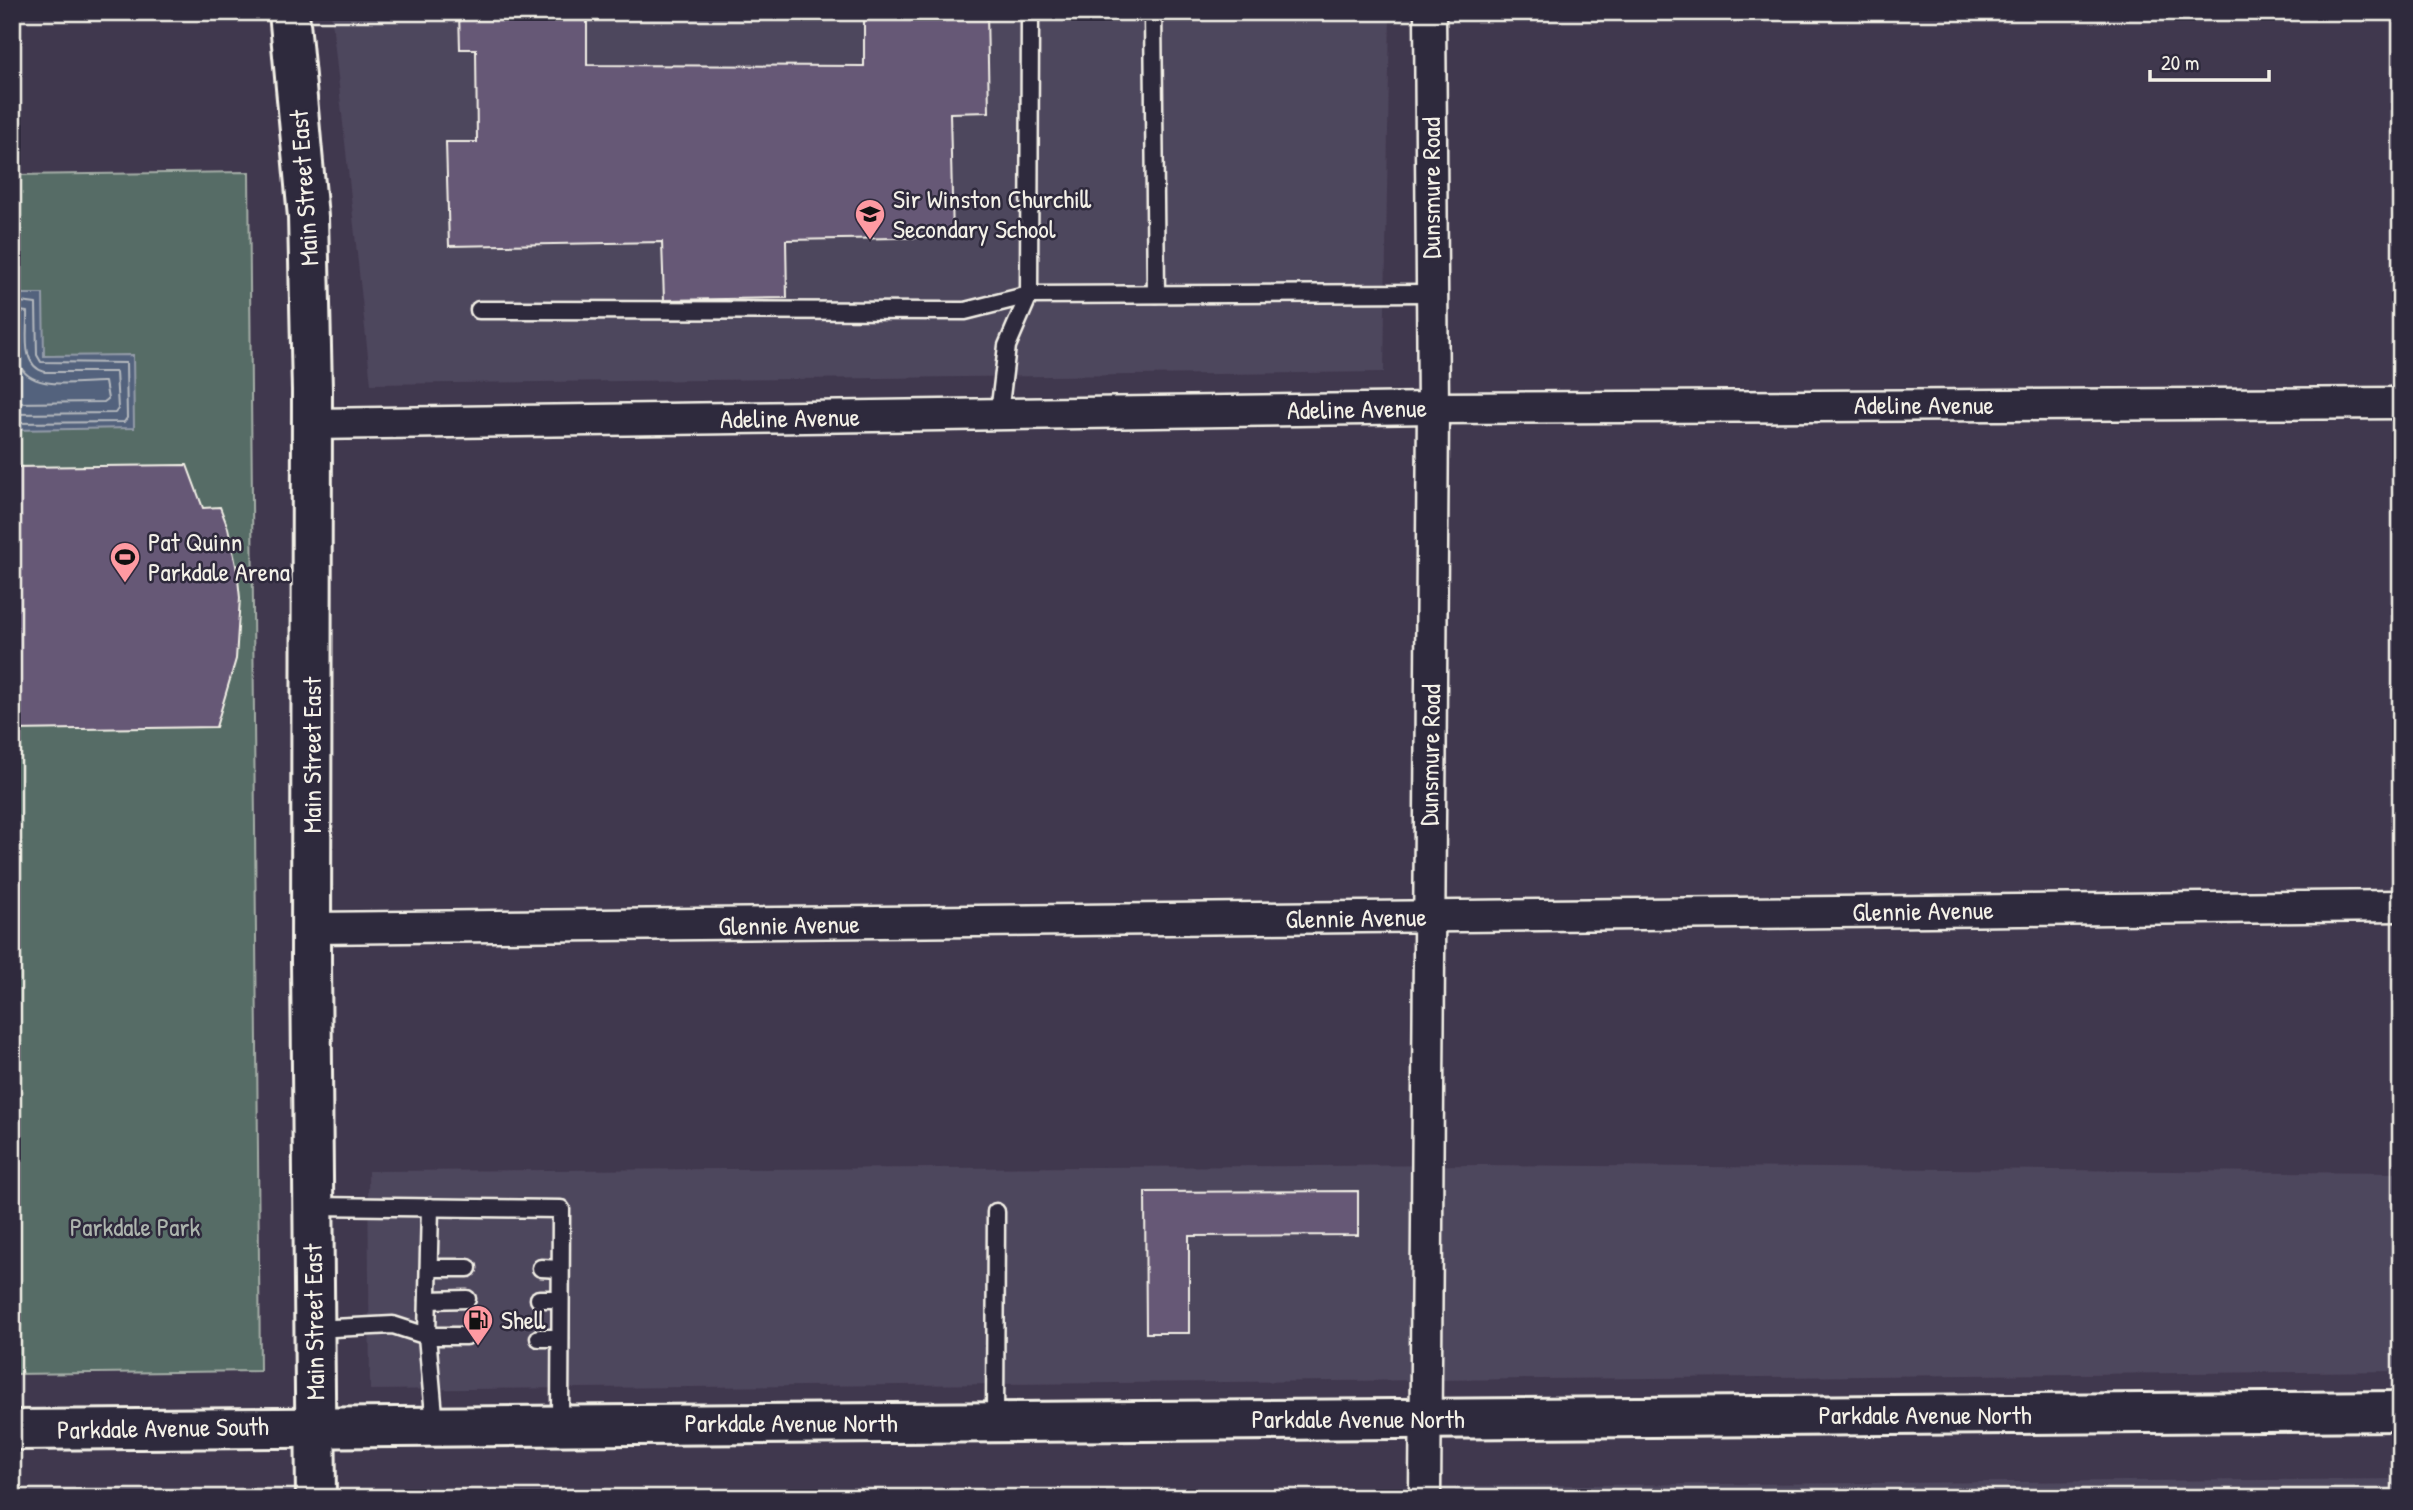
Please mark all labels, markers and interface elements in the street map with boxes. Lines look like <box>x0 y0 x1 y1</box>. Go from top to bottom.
scale bar <box>2150 38 2270 82</box>
text: 20 m <box>2161 48 2199 77</box>
street label: Main Street East <box>281 108 326 267</box>
street label: Dunsmure Road <box>1413 117 1448 259</box>
place label: Sir Winston Churchill Secondary School <box>893 181 1092 246</box>
school or university icon: Sir Winston Churchill Secondary School <box>853 197 887 241</box>
street label: Adeline Avenue <box>1854 387 1994 422</box>
street label: Adeline Avenue <box>1287 390 1427 427</box>
street label: Adeline Avenue <box>720 399 860 436</box>
place label: Pat Quinn Parkdale Arena <box>148 524 290 589</box>
sports icon: Pat Quinn Parkdale Arena <box>108 540 142 584</box>
street label: Main Street East <box>294 676 329 833</box>
street label: Dunsmure Road <box>1411 684 1448 826</box>
street label: Glennie Avenue <box>1852 892 1994 929</box>
street label: Glennie Avenue <box>1285 899 1427 936</box>
street label: Glennie Avenue <box>718 906 860 943</box>
park label: Parkdale Park <box>70 1209 200 1244</box>
street label: Main Street East <box>295 1242 332 1400</box>
place label: Shell <box>501 1302 546 1337</box>
fuel station icon: Shell <box>461 1303 495 1347</box>
street label: Parkdale Avenue North <box>1818 1397 2032 1432</box>
street label: Parkdale Avenue North <box>1251 1401 1465 1436</box>
street label: Parkdale Avenue North <box>684 1405 898 1440</box>
street label: Parkdale Avenue South <box>57 1408 269 1447</box>

